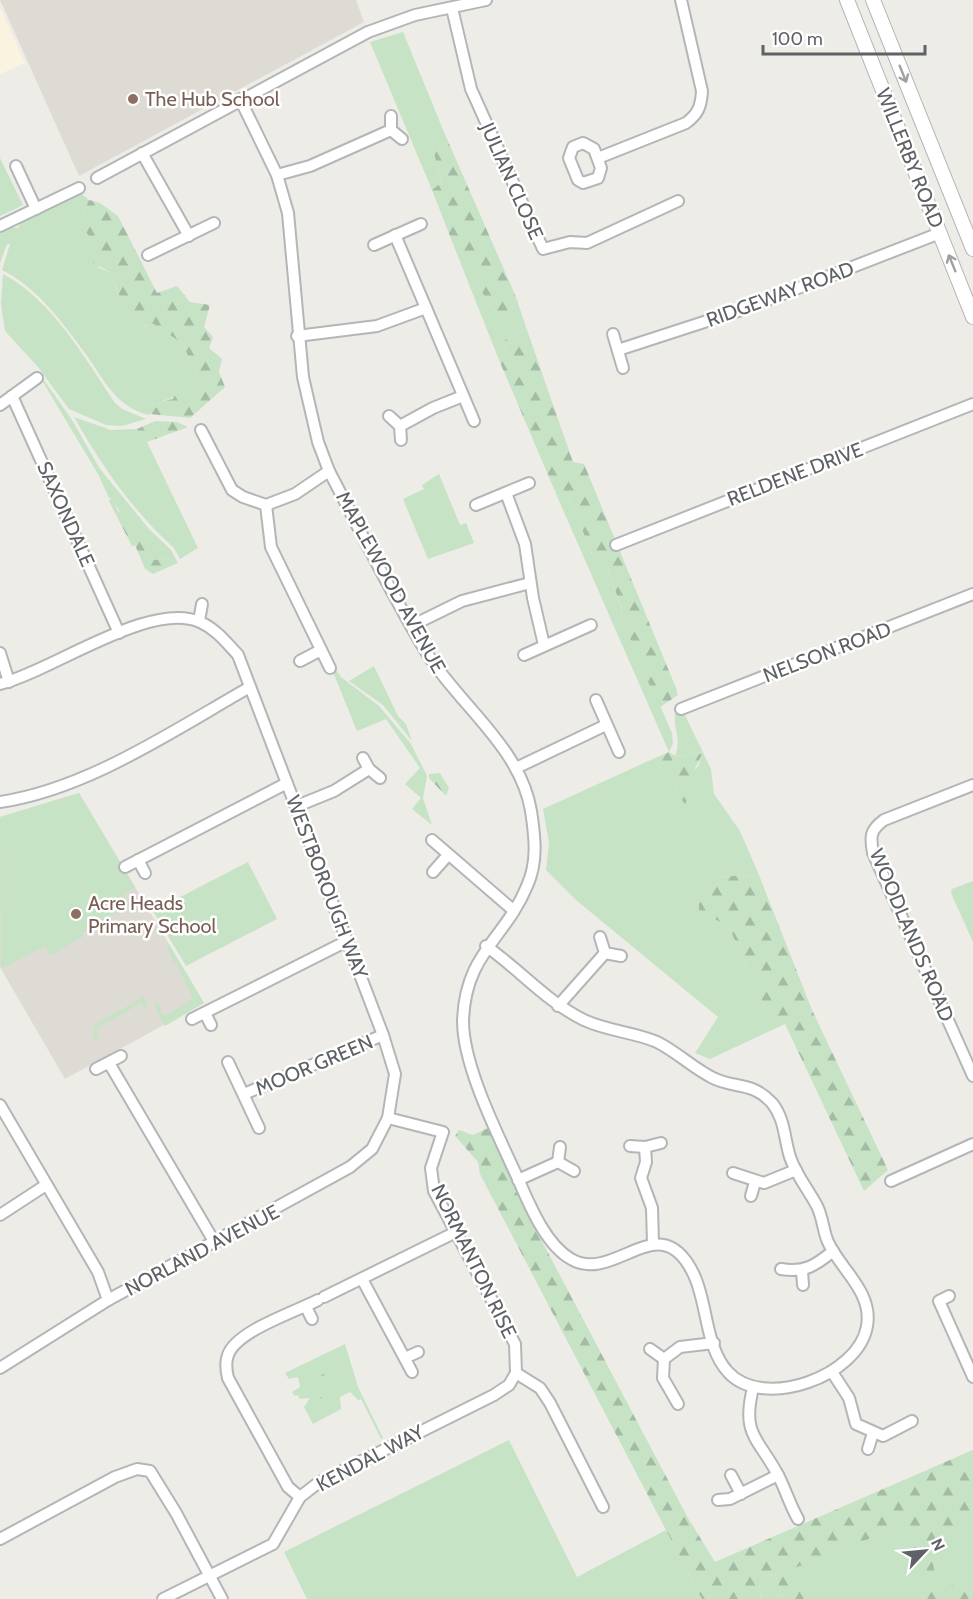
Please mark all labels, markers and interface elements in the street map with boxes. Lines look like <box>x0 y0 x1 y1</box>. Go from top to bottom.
scale bar <box>763 18 925 56</box>
text: 100 m <box>772 28 823 50</box>
one-way arrow <box>898 64 909 82</box>
street label: WILLERBY ROAD <box>871 85 949 231</box>
place label: The Hub School <box>145 87 280 111</box>
marker: The Hub School <box>126 92 140 106</box>
street label: JULIAN CLOSE <box>475 118 549 243</box>
one-way arrow <box>946 254 957 272</box>
street label: RIDGEWAY ROAD <box>703 256 857 332</box>
street label: RELDENE DRIVE <box>724 437 866 511</box>
street label: SAXONDALE <box>32 458 100 570</box>
street label: MAPLEWOOD AVENUE <box>331 487 451 677</box>
street label: NELSON ROAD <box>760 617 894 687</box>
street label: WESTBOROUGH WAY <box>281 792 373 983</box>
street label: WOODLANDS ROAD <box>865 845 959 1025</box>
place label: Acre Heads Primary School <box>88 891 216 938</box>
marker: Acre Heads Primary School <box>69 907 83 921</box>
street label: MOOR GREEN <box>252 1029 376 1101</box>
street label: NORMANTON RISE <box>426 1180 522 1342</box>
street label: NORLAND AVENUE <box>121 1199 283 1301</box>
street label: KENDAL WAY <box>312 1419 428 1496</box>
north arrow <box>895 1521 955 1581</box>
text: N <box>927 1535 949 1554</box>

